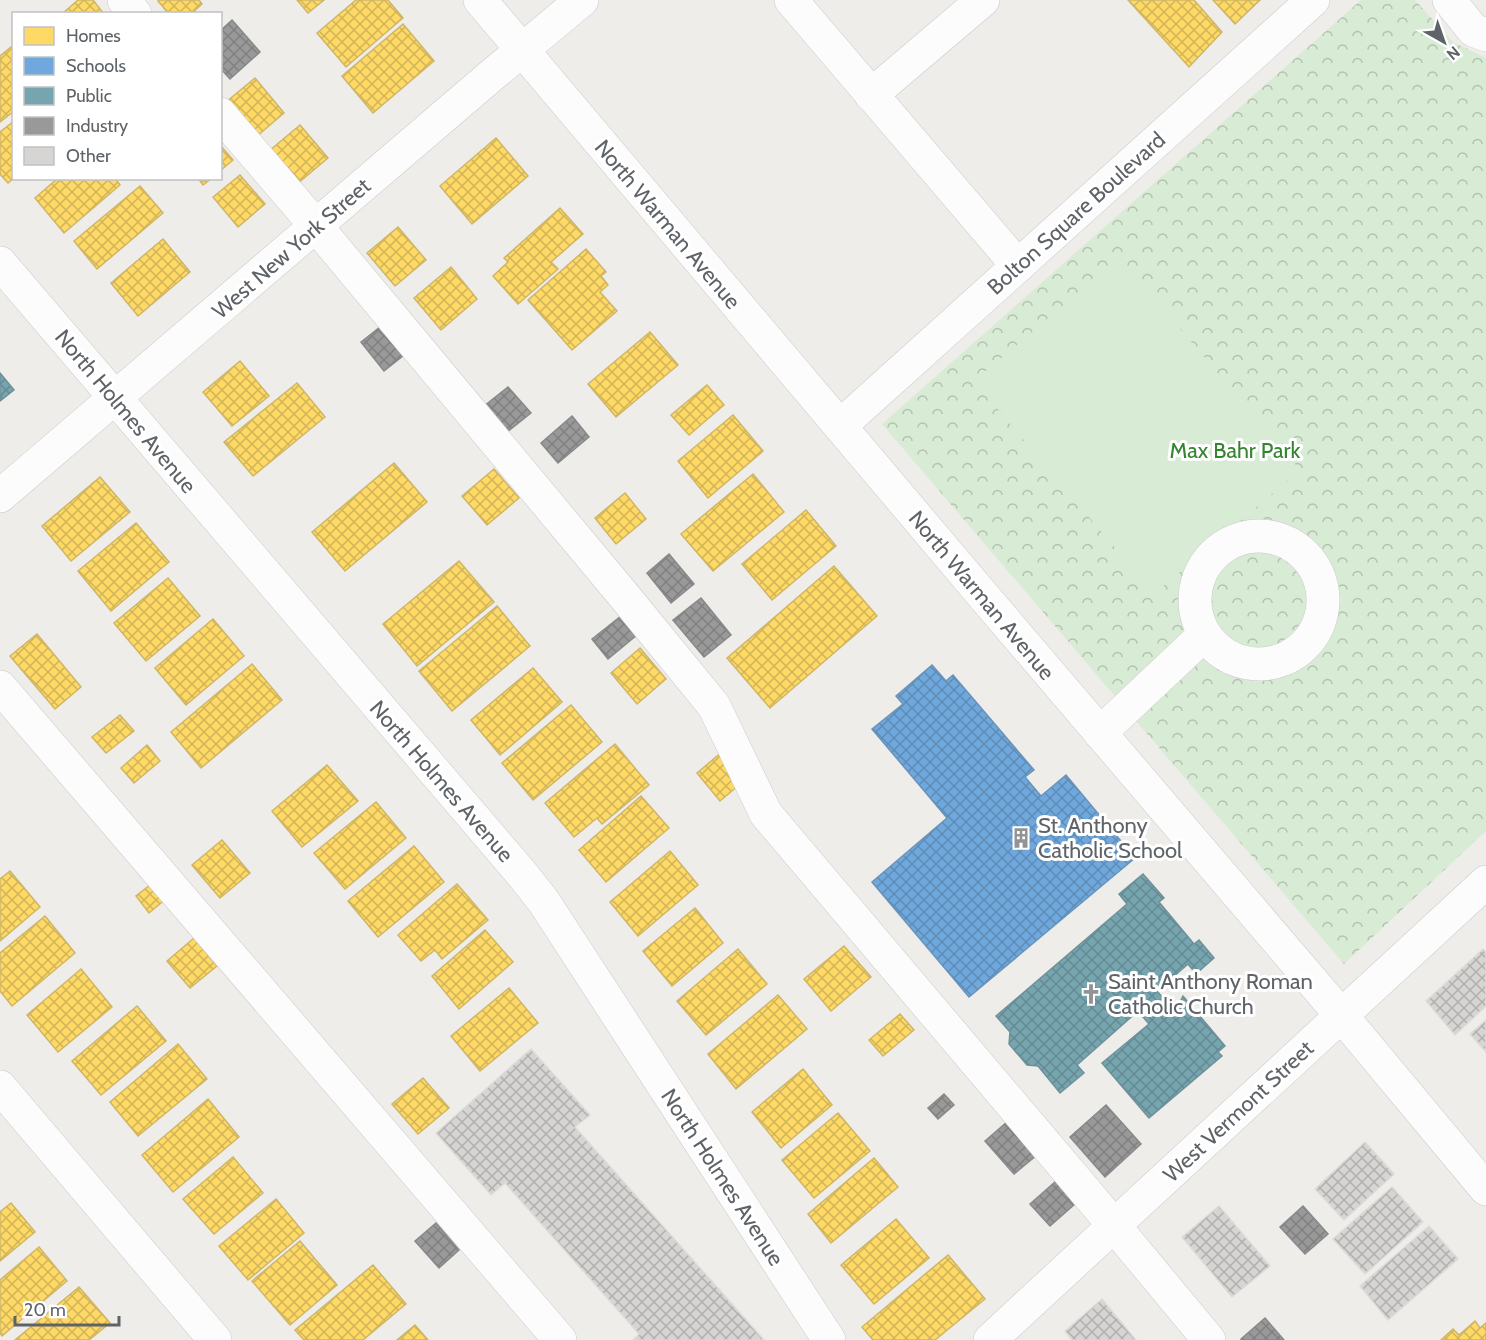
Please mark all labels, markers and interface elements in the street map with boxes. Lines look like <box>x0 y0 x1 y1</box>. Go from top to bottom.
legend <box>12 12 222 180</box>
north arrow <box>1414 12 1474 72</box>
text: Homes <box>66 25 121 47</box>
text: N <box>1443 42 1464 64</box>
text: Schools <box>66 55 126 77</box>
text: Public <box>66 85 112 107</box>
text: Industry <box>66 115 128 137</box>
street label: Bolton Square Boulevard <box>982 126 1171 300</box>
street label: North Warman Avenue <box>589 134 746 315</box>
text: Other <box>66 145 111 167</box>
street label: West New York Street <box>207 172 376 325</box>
street label: North Holmes Avenue <box>49 324 202 499</box>
park label: Max Bahr Park <box>1170 437 1301 464</box>
street label: North Warman Avenue <box>903 505 1060 686</box>
street label: North Holmes Avenue <box>364 695 519 868</box>
place label: St. Anthony Catholic School <box>1038 812 1183 864</box>
building icon: St. Anthony Catholic School <box>1009 826 1033 850</box>
place label: Saint Anthony Roman Catholic Church <box>1108 968 1313 1020</box>
church icon: Saint Anthony Roman Catholic Church <box>1079 982 1103 1006</box>
street label: West Vermont Street <box>1158 1034 1319 1188</box>
street label: North Holmes Avenue <box>655 1084 790 1271</box>
scale bar <box>15 1289 118 1327</box>
text: 20 m <box>24 1299 66 1321</box>

